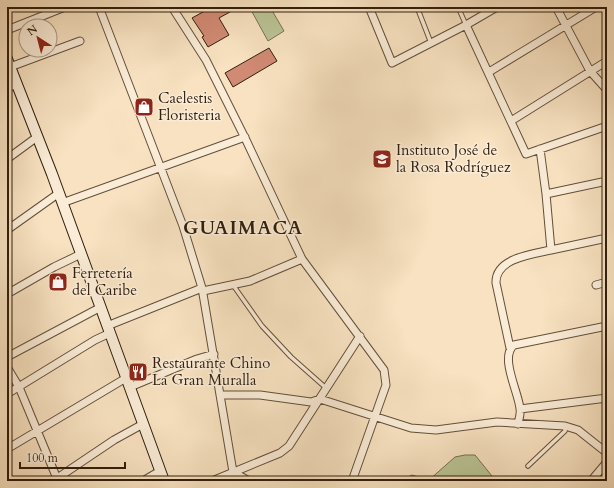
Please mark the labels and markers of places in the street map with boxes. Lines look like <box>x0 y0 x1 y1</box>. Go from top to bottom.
place label: Caelestis Floristeria <box>158 88 221 125</box>
shop icon: Caelestis Floristeria <box>133 96 155 118</box>
place label: Instituto José de la Rosa Rodríguez <box>396 140 511 177</box>
school or university icon: Instituto José de la Rosa Rodríguez <box>371 148 393 170</box>
place label: Ferretería del Caribe <box>72 263 137 300</box>
shop icon: Ferretería del Caribe <box>47 271 69 293</box>
place label: Restaurante Chino La Gran Muralla <box>152 353 270 390</box>
restaurant icon: Restaurante Chino La Gran Muralla <box>127 361 149 383</box>

